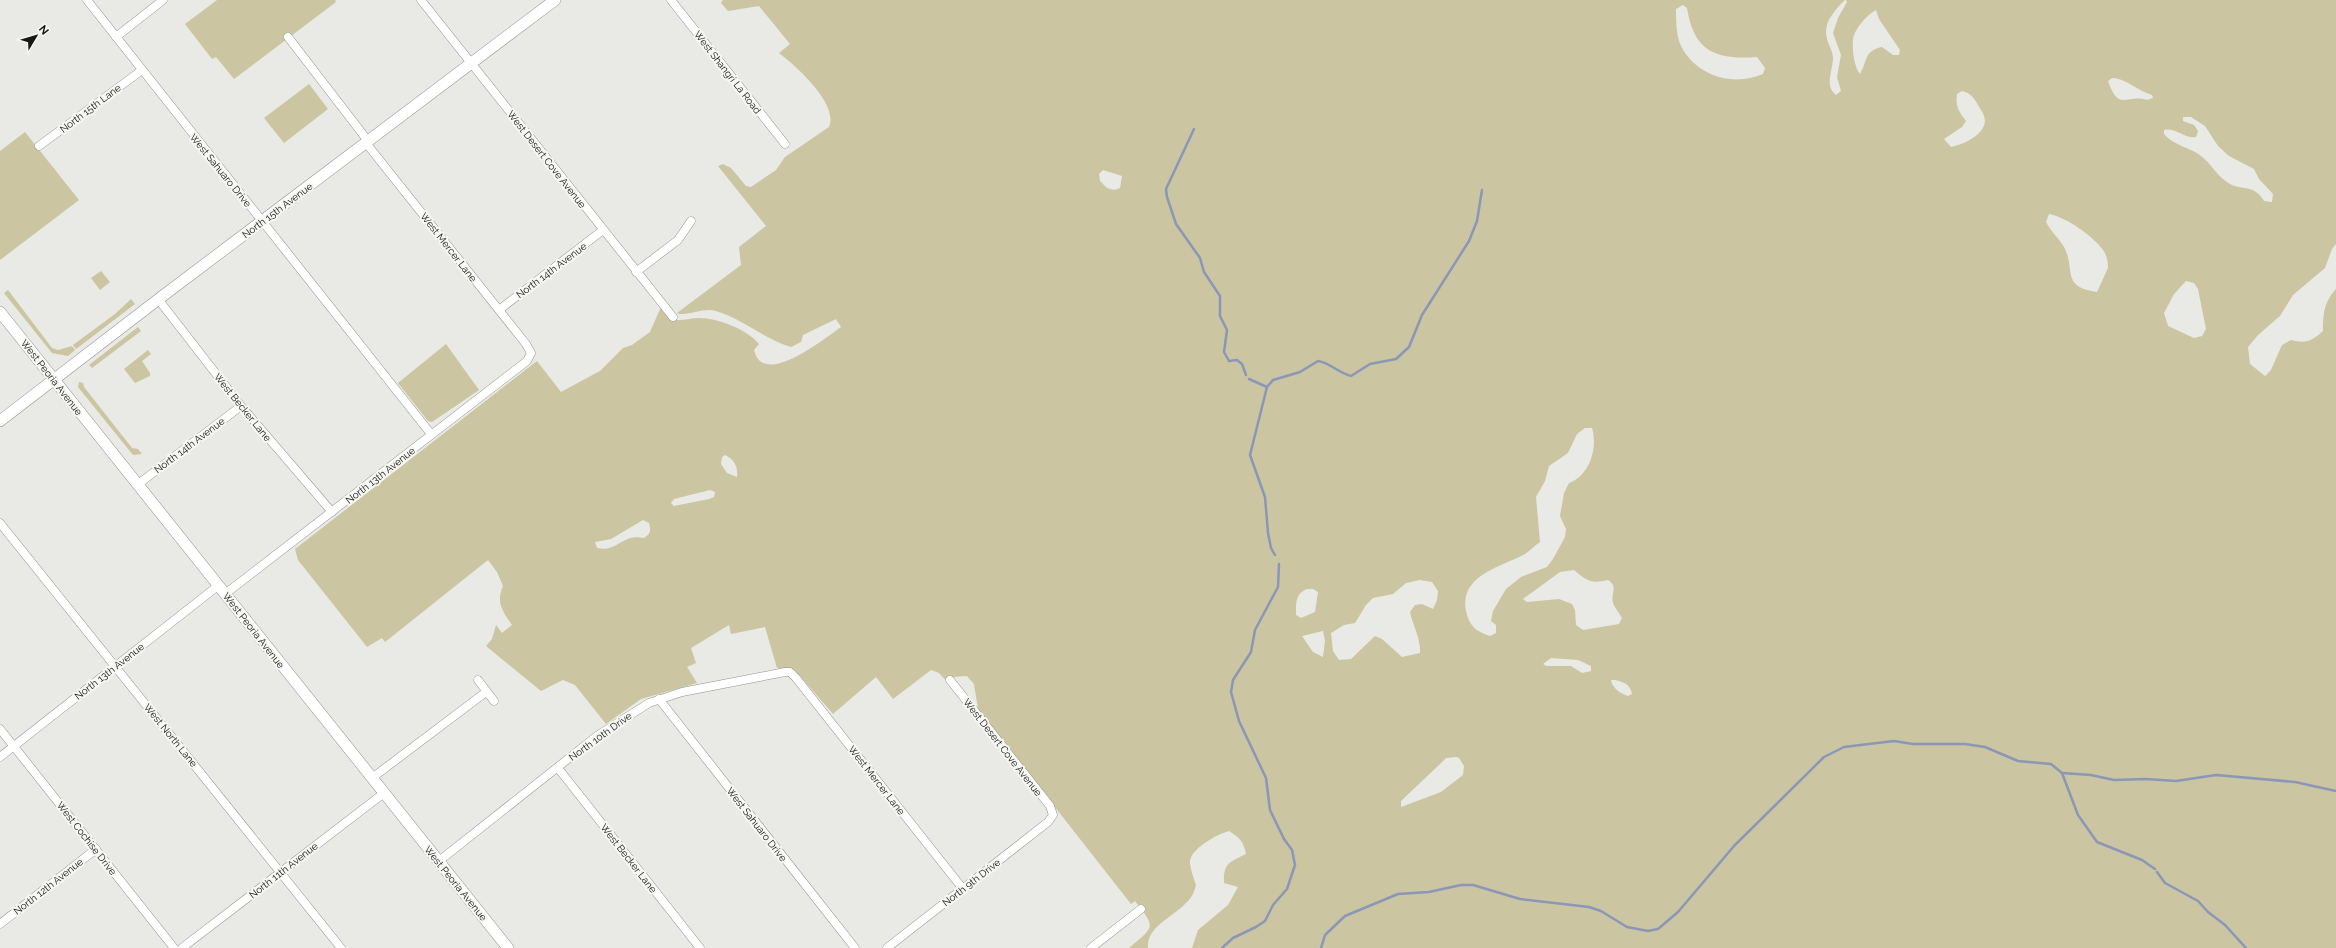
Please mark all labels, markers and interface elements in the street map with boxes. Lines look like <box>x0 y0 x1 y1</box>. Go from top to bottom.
north arrow <box>16 16 56 56</box>
text: N <box>36 23 51 37</box>
street label: West Shangri La Road <box>692 29 763 116</box>
street label: North 15th Lane <box>58 82 123 135</box>
street label: West Desert Cove Avenue <box>505 108 588 210</box>
street label: West Sahuaro Drive <box>188 132 254 209</box>
street label: North 15th Avenue <box>240 180 315 240</box>
street label: West Mercer Lane <box>418 211 479 284</box>
street label: North 14th Avenue <box>514 240 589 300</box>
street label: West Peoria Avenue <box>19 337 85 417</box>
street label: West Becker Lane <box>212 371 273 444</box>
street label: North 14th Avenue <box>152 415 227 475</box>
street label: North 13th Avenue <box>343 445 417 506</box>
street label: West Peoria Avenue <box>221 590 287 670</box>
street label: North 13th Avenue <box>72 641 146 702</box>
street label: West Desert Cove Avenue <box>961 696 1044 798</box>
street label: West North Lane <box>142 701 200 769</box>
street label: North 10th Drive <box>567 710 634 763</box>
street label: West Mercer Lane <box>846 744 907 817</box>
street label: West Sahuaro Drive <box>724 785 789 864</box>
street label: West Cochise Drive <box>55 800 119 877</box>
street label: West Becker Lane <box>598 822 659 895</box>
street label: North 11th Avenue <box>247 840 320 901</box>
street label: West Peoria Avenue <box>422 844 489 923</box>
street label: North 12th Avenue <box>11 856 85 917</box>
street label: North 9th Drive <box>940 856 1002 908</box>

